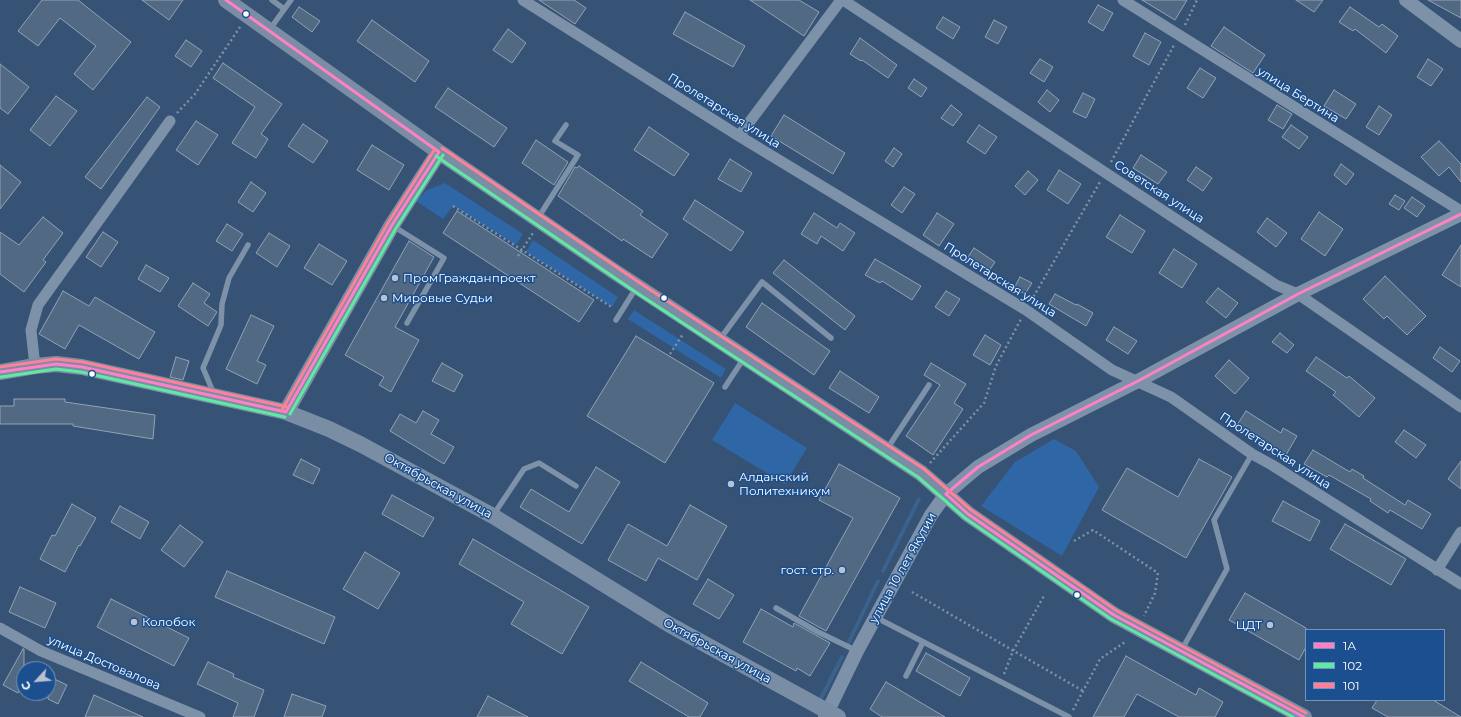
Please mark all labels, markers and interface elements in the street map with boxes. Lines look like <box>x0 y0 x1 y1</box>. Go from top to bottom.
unlabelled marker <box>241 9 251 19</box>
street label: улица Бертина <box>1254 64 1342 126</box>
street label: Пролетарская улица <box>665 70 783 152</box>
street label: Советская улица <box>1111 158 1207 226</box>
street label: Пролетарская улица <box>941 239 1059 321</box>
place label: ПромГражданпроект <box>403 271 536 285</box>
marker: ПромГражданпроект <box>390 273 400 283</box>
place label: Мировые Судьи <box>392 291 493 305</box>
marker: Мировые Судьи <box>379 293 389 303</box>
unlabelled marker <box>659 293 669 303</box>
unlabelled marker <box>87 369 97 379</box>
street label: Пролетарская улица <box>1217 410 1333 492</box>
street label: Октябрьская улица <box>381 450 495 522</box>
place label: Алданский Политехникум <box>739 470 831 498</box>
marker: Алданский Политехникум <box>726 479 736 489</box>
street label: улица 10 лет Якутии <box>867 510 939 626</box>
place label: гост. стр. <box>781 563 834 577</box>
marker: гост. стр. <box>837 565 847 575</box>
unlabelled marker <box>1072 590 1082 600</box>
place label: Колобок <box>142 615 195 629</box>
street label: Октябрьская улица <box>660 615 774 687</box>
marker: Колобок <box>129 617 139 627</box>
place label: ЦДТ <box>1236 618 1262 632</box>
marker: ЦДТ <box>1265 620 1275 630</box>
legend <box>1305 629 1445 701</box>
street label: улица Достовалова <box>45 633 163 693</box>
text: 1А <box>1343 638 1356 653</box>
text: 102 <box>1343 658 1362 673</box>
north arrow <box>16 661 56 701</box>
text: 101 <box>1343 678 1360 693</box>
text: С <box>18 679 34 692</box>

